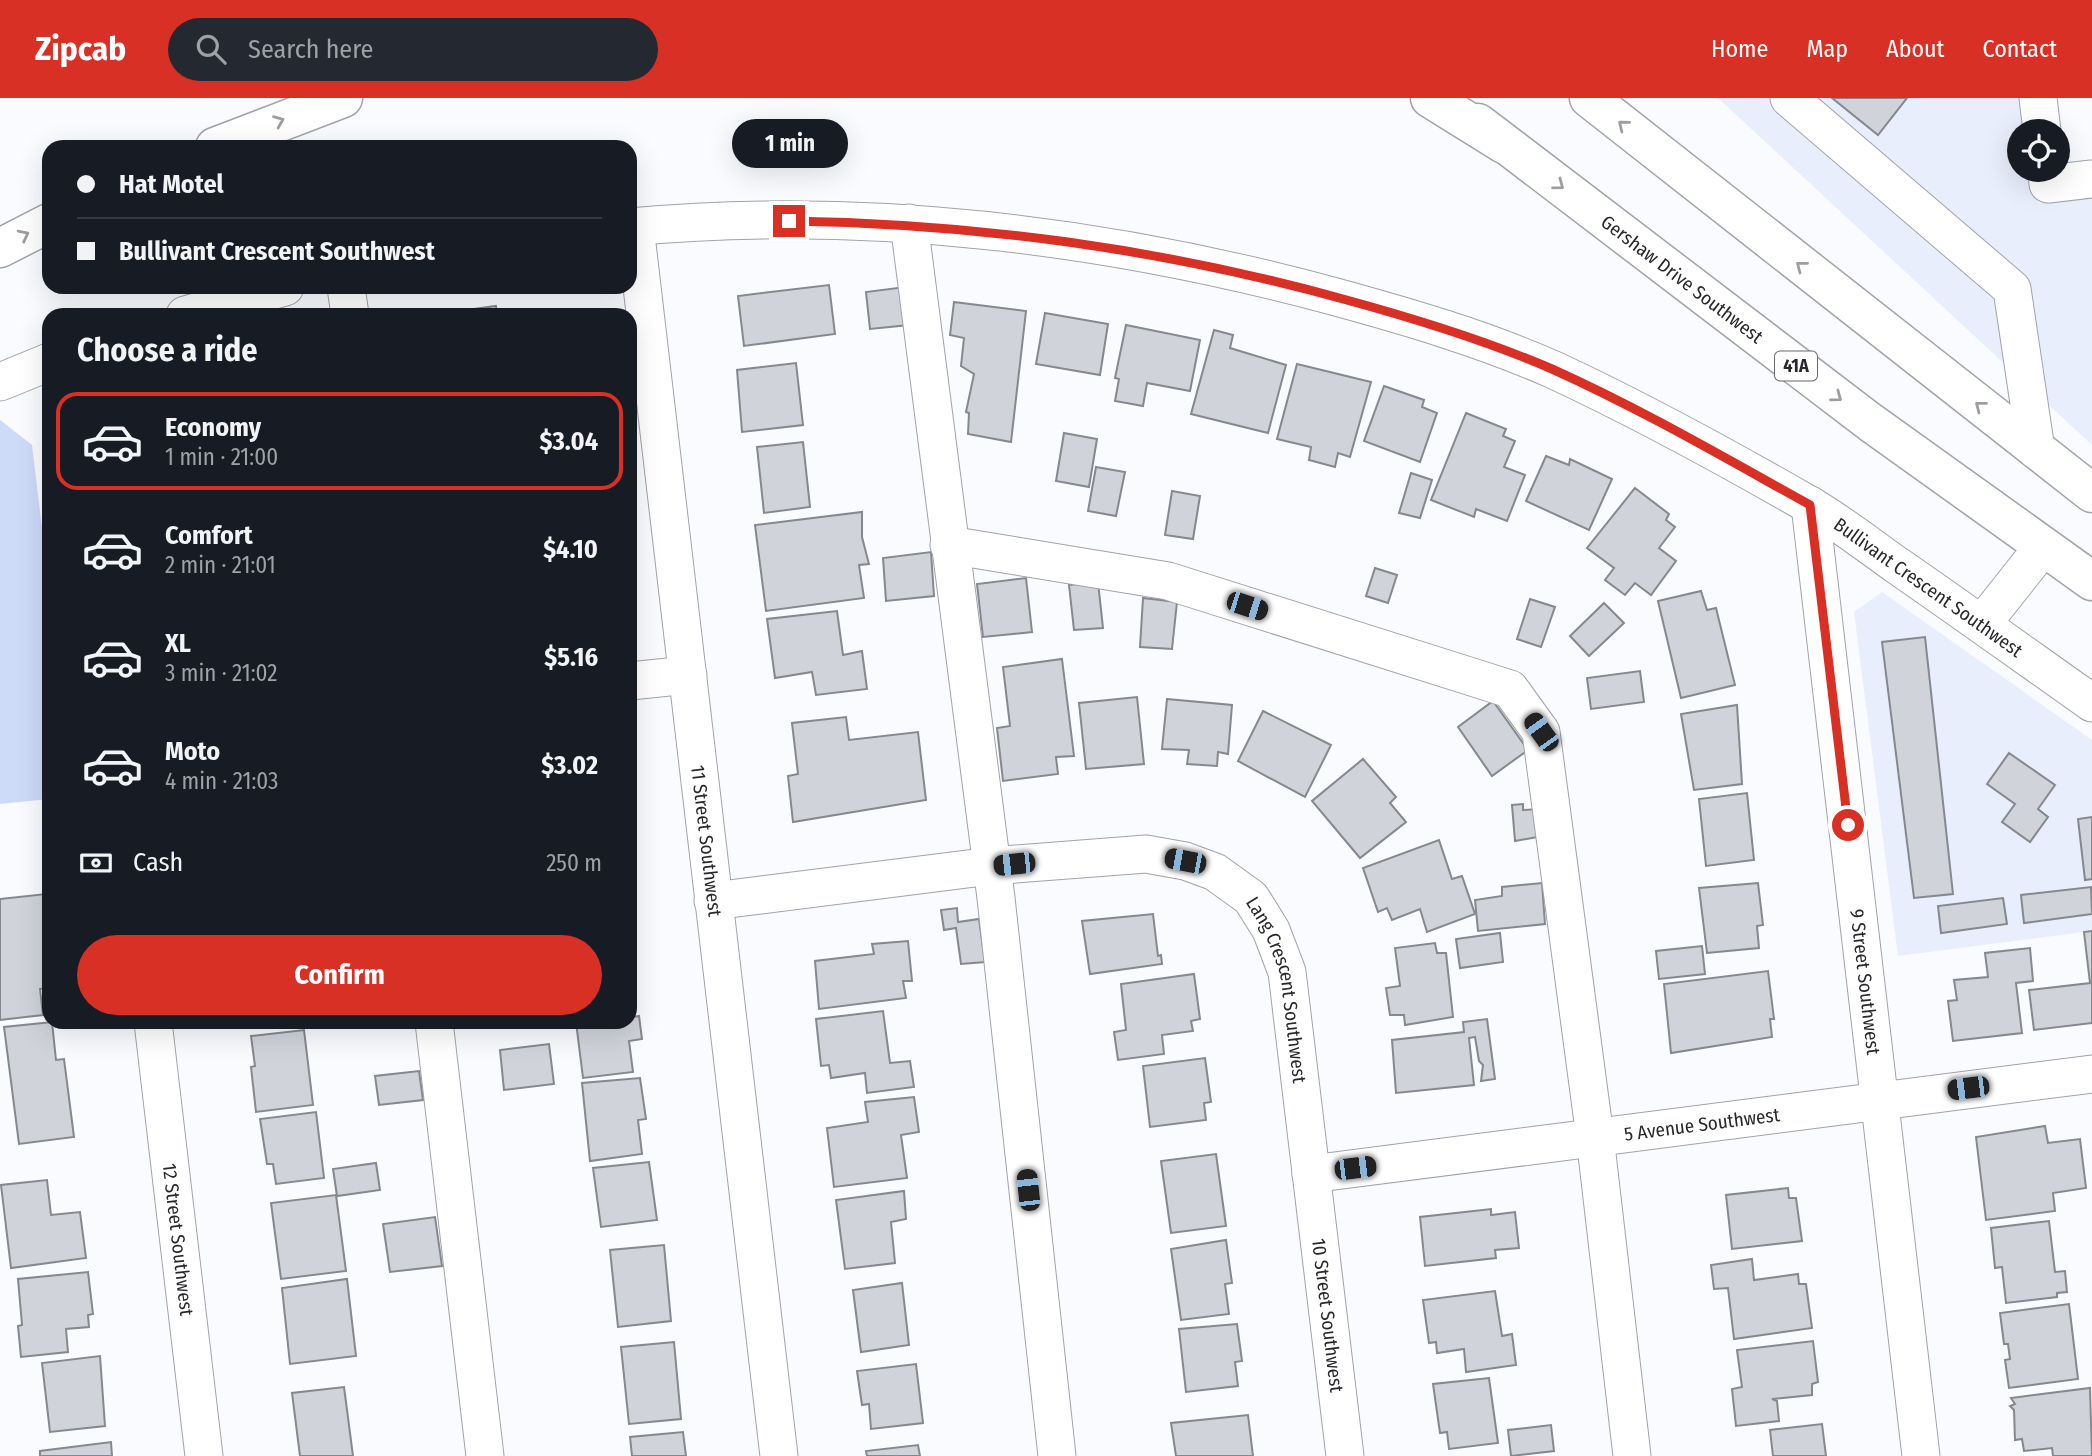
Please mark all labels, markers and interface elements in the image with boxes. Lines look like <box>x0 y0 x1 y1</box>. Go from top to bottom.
search box <box>168 18 658 81</box>
text: Zipcab <box>35 29 126 69</box>
icon: search <box>192 30 230 68</box>
text: Search here <box>248 34 373 65</box>
text: Home <box>1711 35 1768 63</box>
text: Map <box>1806 35 1848 63</box>
text: About <box>1886 35 1944 63</box>
text: Contact <box>1982 35 2057 63</box>
one-way arrow <box>272 116 284 130</box>
map controls <box>2007 119 2070 182</box>
button: locate <box>2007 119 2070 182</box>
callout: 1 min <box>731 120 847 169</box>
one-way arrow <box>1618 120 1630 133</box>
text: 1 min <box>765 129 815 157</box>
text: Hat Motel <box>119 169 224 200</box>
one-way arrow <box>1551 177 1563 190</box>
route end <box>773 205 805 237</box>
street label: Gershaw Drive Southwest <box>1597 210 1768 349</box>
one-way arrow <box>17 230 30 244</box>
text: Bullivant Crescent Southwest <box>119 236 435 267</box>
one-way arrow <box>1796 261 1809 274</box>
text: Choose a ride <box>77 331 258 369</box>
road number: 41A <box>1775 352 1817 380</box>
one-way arrow <box>1829 389 1842 402</box>
one-way arrow <box>1976 402 1988 415</box>
icon: car <box>81 410 144 473</box>
text: Economy <box>165 412 261 443</box>
text: $3.04 <box>540 426 598 457</box>
text: 1 min · 21:00 <box>165 443 278 471</box>
street label: Bullivant Crescent Southwest <box>1829 513 2028 663</box>
icon: car <box>81 518 144 581</box>
text: Comfort <box>165 520 253 551</box>
text: $4.10 <box>543 534 598 565</box>
text: 2 min · 21:01 <box>165 551 276 579</box>
car <box>1224 590 1271 622</box>
icon: car <box>81 626 144 689</box>
text: XL <box>165 628 191 659</box>
text: $5.16 <box>544 642 598 673</box>
text: 3 min · 21:02 <box>165 659 277 687</box>
car <box>1521 709 1562 755</box>
icon: car <box>81 734 144 797</box>
text: Moto <box>165 736 220 767</box>
text: $3.02 <box>541 750 598 781</box>
street label: 11 Street Southwest <box>686 764 727 918</box>
text: 4 min · 21:03 <box>165 767 278 795</box>
route start <box>1832 809 1864 841</box>
icon: cash <box>77 844 115 882</box>
text: Cash <box>133 847 183 878</box>
car <box>1163 847 1208 875</box>
text: 250 m <box>546 849 602 877</box>
car <box>993 851 1036 877</box>
street label: Lang Crescent Southwest <box>1241 893 1311 1085</box>
street label: 9 Street Southwest <box>1845 908 1885 1057</box>
button: Confirm <box>77 935 602 1015</box>
car <box>1946 1075 1991 1101</box>
street label: 5 Avenue Southwest <box>1623 1103 1782 1146</box>
car <box>1333 1155 1378 1181</box>
street label: 12 Street Southwest <box>158 1162 199 1318</box>
car <box>1016 1168 1041 1212</box>
street label: 10 Street Southwest <box>1307 1237 1348 1394</box>

